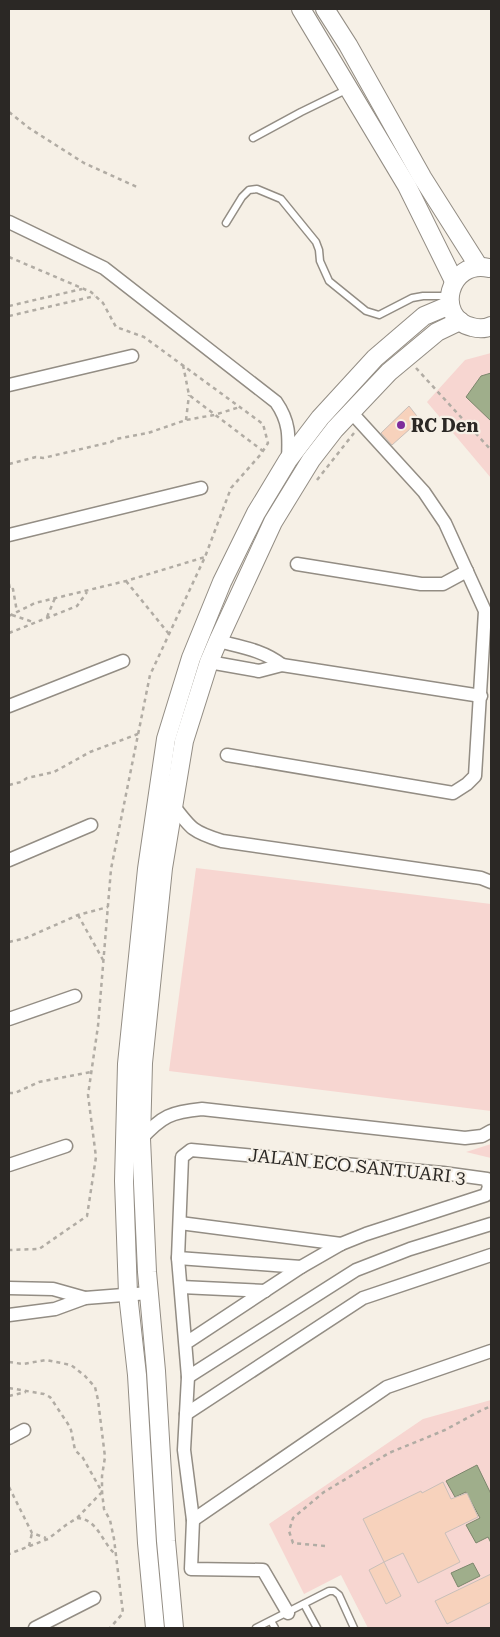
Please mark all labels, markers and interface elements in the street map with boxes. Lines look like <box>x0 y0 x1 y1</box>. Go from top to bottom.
place label: RC Den <box>411 415 479 436</box>
marker: RC Den <box>395 419 407 431</box>
street label: JALAN ECO SANTUARI 3 <box>247 1144 467 1188</box>

